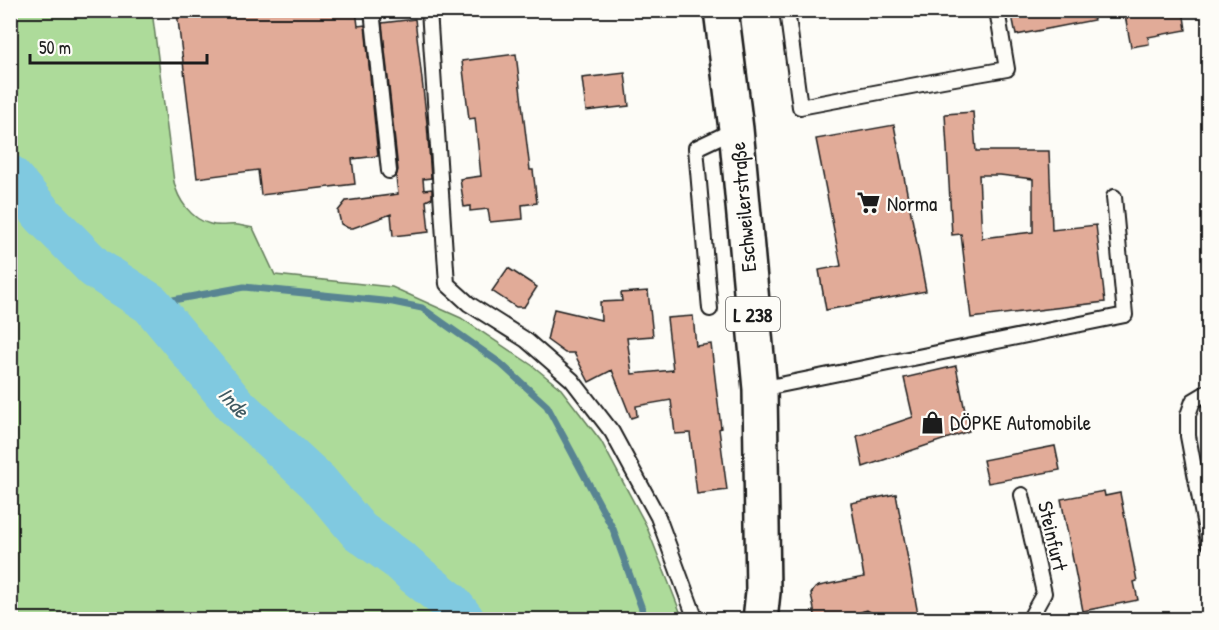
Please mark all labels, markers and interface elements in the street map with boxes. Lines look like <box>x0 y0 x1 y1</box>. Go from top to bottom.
scale bar <box>30 27 207 65</box>
text: 50 m <box>39 35 71 60</box>
street label: Eschweilerstraße <box>723 141 763 273</box>
place label: Norma <box>887 189 937 218</box>
supermarket icon: Norma <box>856 190 882 216</box>
road number: L 238 <box>726 297 780 331</box>
water label: Inde <box>212 380 257 425</box>
place label: DÖPKE Automobile <box>950 408 1091 437</box>
shop icon: DÖPKE Automobile <box>919 409 945 435</box>
street label: Steinfurt <box>1031 498 1075 574</box>

